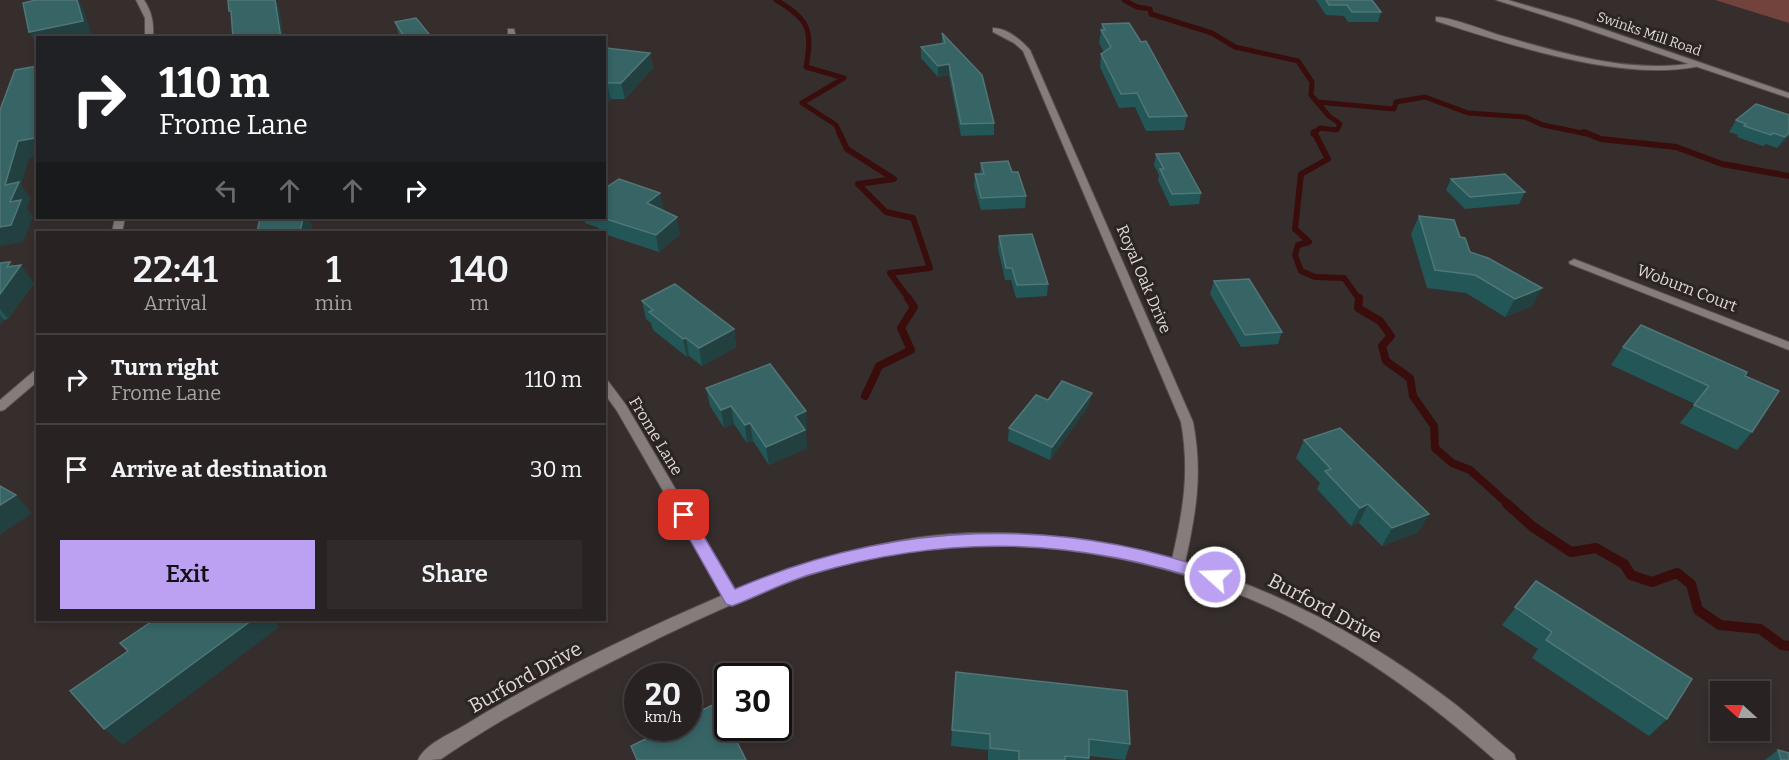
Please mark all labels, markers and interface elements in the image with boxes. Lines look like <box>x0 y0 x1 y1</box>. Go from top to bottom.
street label: Swinks Mill Road <box>1594 8 1704 60</box>
text: 110 m <box>159 58 270 108</box>
icon: right <box>60 60 138 138</box>
text: Frome Lane <box>159 109 308 141</box>
icon: left <box>210 174 243 207</box>
icon: ahead <box>273 174 306 207</box>
icon: ahead <box>336 174 369 207</box>
icon: right <box>399 174 432 207</box>
street label: Royal Oak Drive <box>1113 222 1175 336</box>
text: 22:41 <box>133 248 218 292</box>
text: 1 <box>326 248 341 292</box>
text: 140 <box>449 248 509 292</box>
street label: Woburn Court <box>1634 260 1740 316</box>
text: Arrival <box>144 291 207 315</box>
text: min <box>315 291 353 315</box>
text: m <box>470 291 489 315</box>
text: Turn right <box>111 354 219 381</box>
icon: right <box>60 363 93 396</box>
text: 110 m <box>525 366 582 393</box>
text: Frome Lane <box>111 381 221 405</box>
street label: Frome Lane <box>625 393 687 479</box>
icon: arrive <box>60 453 93 486</box>
text: Arrive at destination <box>111 456 327 483</box>
text: 30 m <box>530 456 582 483</box>
pin <box>658 489 709 540</box>
icon: arrive <box>667 498 700 531</box>
button: Exit <box>60 540 315 609</box>
button: Share <box>327 540 582 609</box>
position arrow <box>1183 545 1247 609</box>
street label: Burford Drive <box>1264 568 1386 648</box>
street label: Burford Drive <box>464 636 586 718</box>
speed limit sign: 30 <box>714 663 792 741</box>
text: 20 <box>645 677 681 713</box>
north arrow <box>1710 681 1770 741</box>
map controls <box>1710 681 1770 741</box>
text: km/h <box>644 708 682 726</box>

